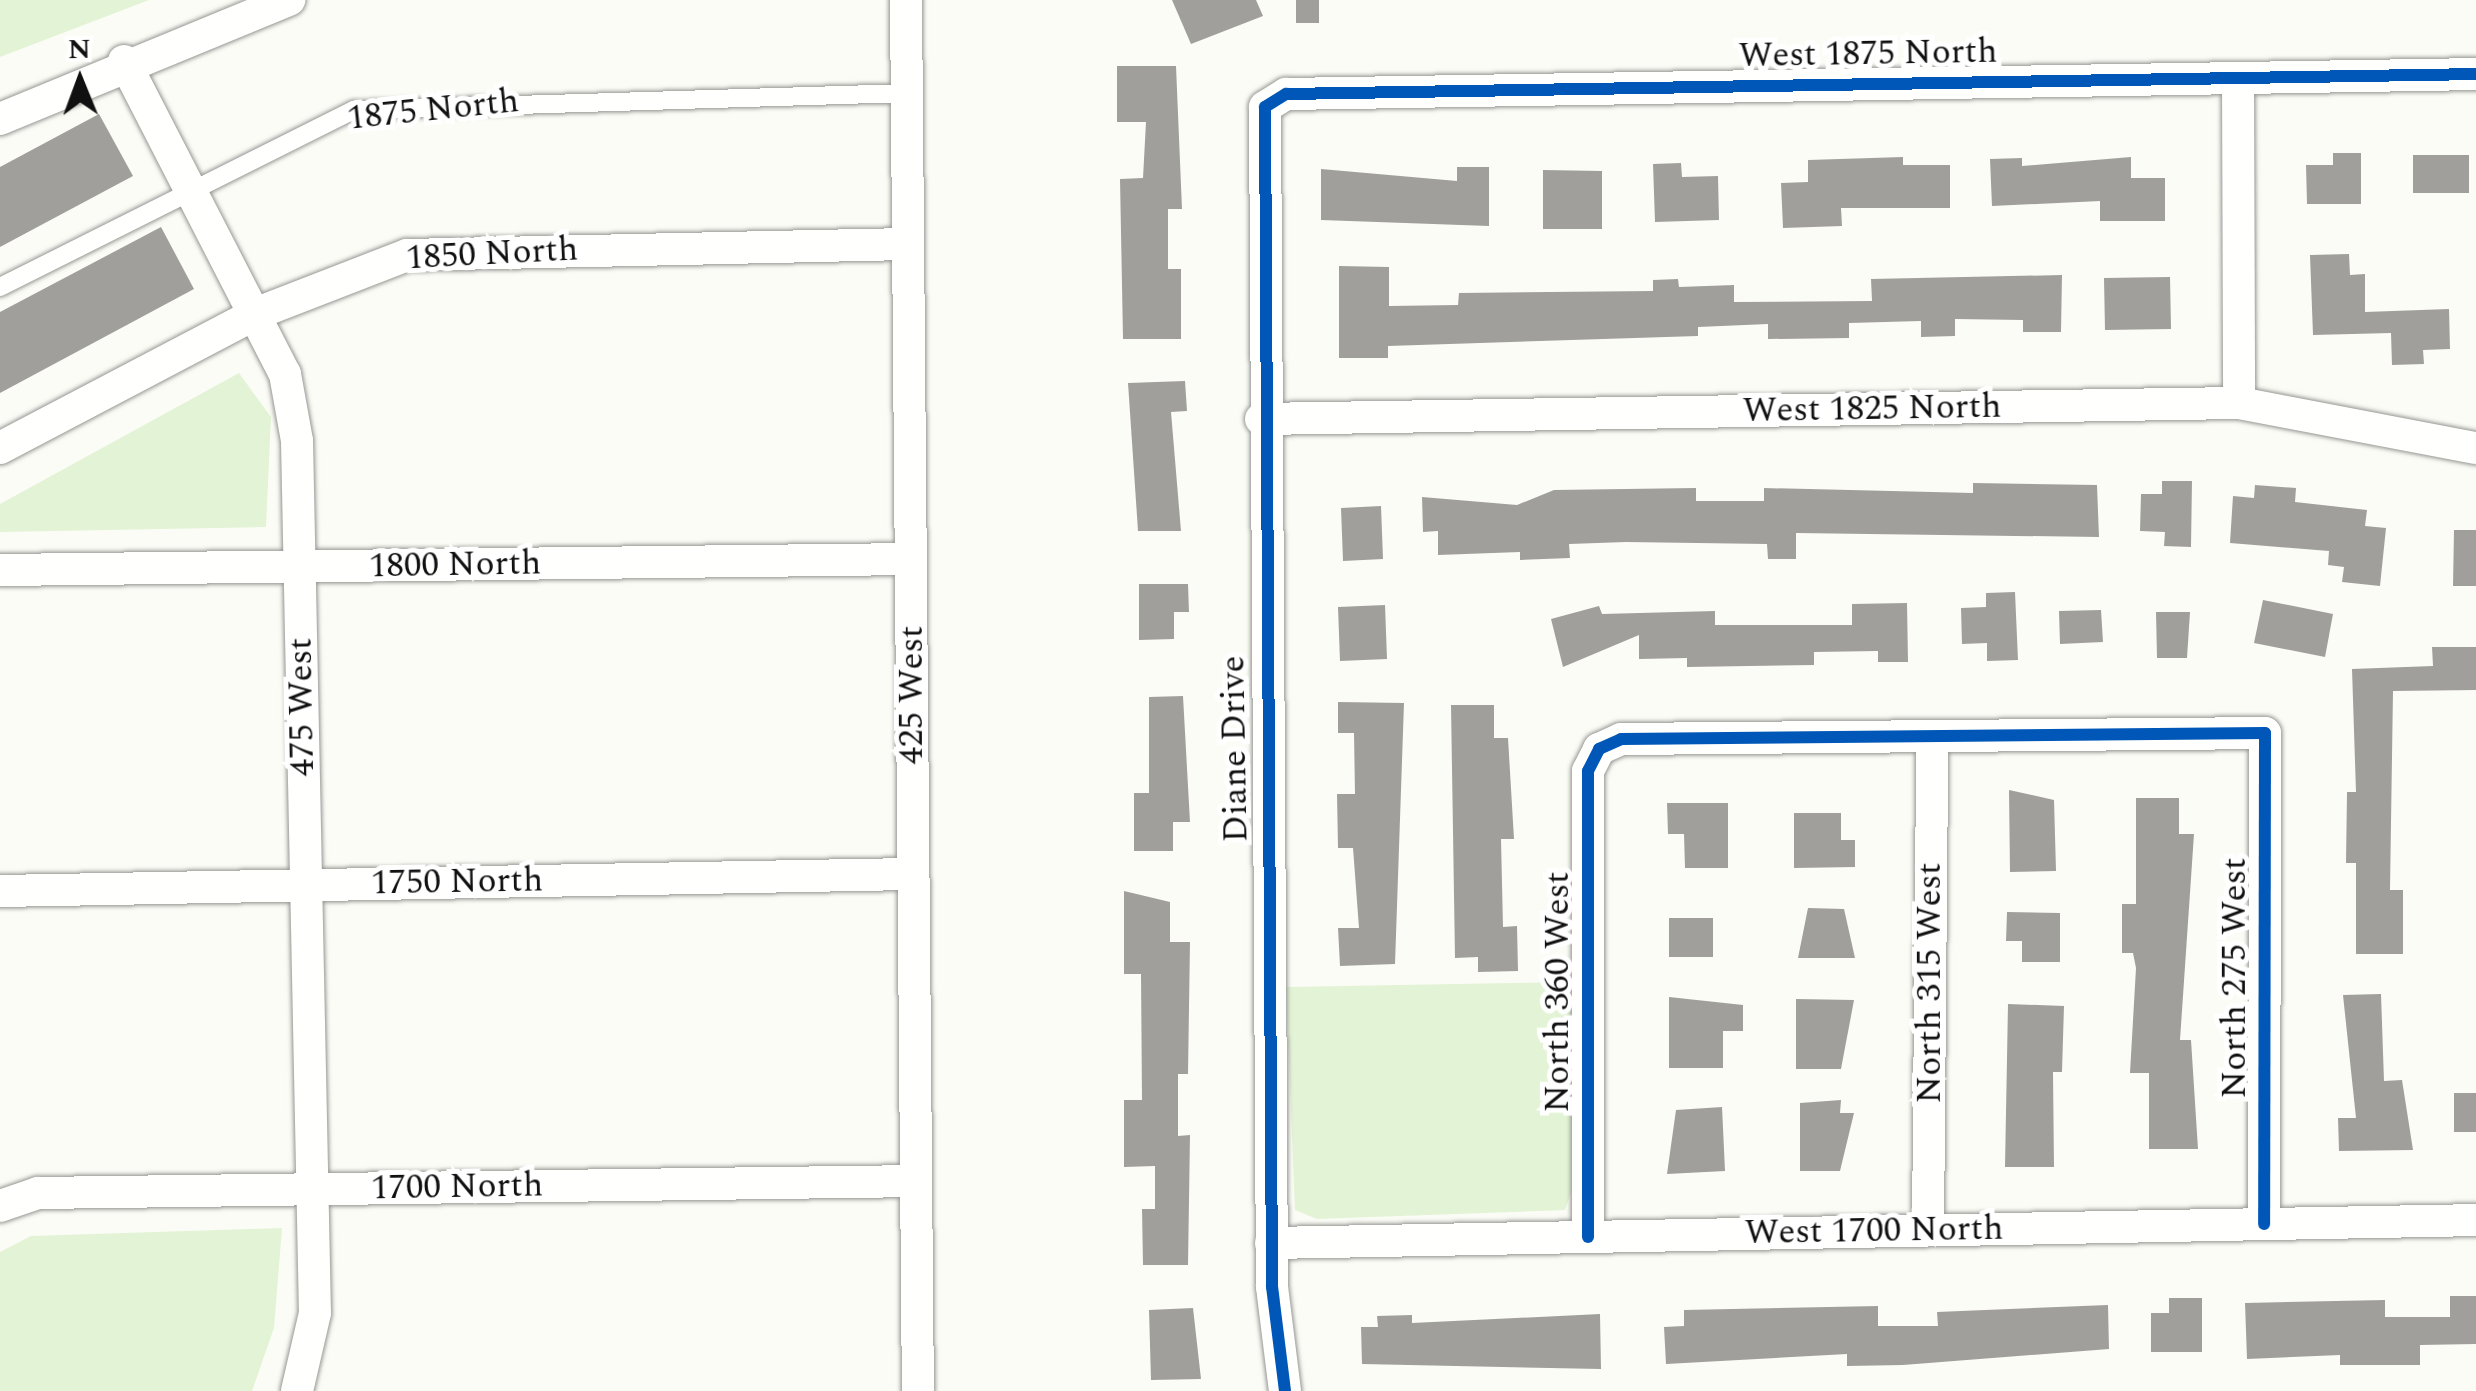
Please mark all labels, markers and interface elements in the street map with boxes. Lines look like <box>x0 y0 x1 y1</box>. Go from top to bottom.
text: N <box>68 28 91 71</box>
north arrow <box>30 30 130 130</box>
street label: West 1875 North <box>1738 31 1998 77</box>
street label: 1875 North <box>345 80 521 140</box>
street label: 1850 North <box>405 229 579 279</box>
street label: West 1825 North <box>1742 386 2002 432</box>
street label: 1800 North <box>369 542 541 588</box>
street label: 425 West <box>891 626 933 764</box>
street label: 475 West <box>280 637 324 777</box>
street label: Diane Drive <box>1212 655 1258 843</box>
street label: North 275 West <box>2214 857 2256 1099</box>
street label: 1750 North <box>371 859 543 905</box>
street label: North 315 West <box>1909 862 1951 1104</box>
street label: North 360 West <box>1537 871 1579 1113</box>
street label: 1700 North <box>371 1164 543 1210</box>
street label: West 1700 North <box>1744 1208 2004 1254</box>

